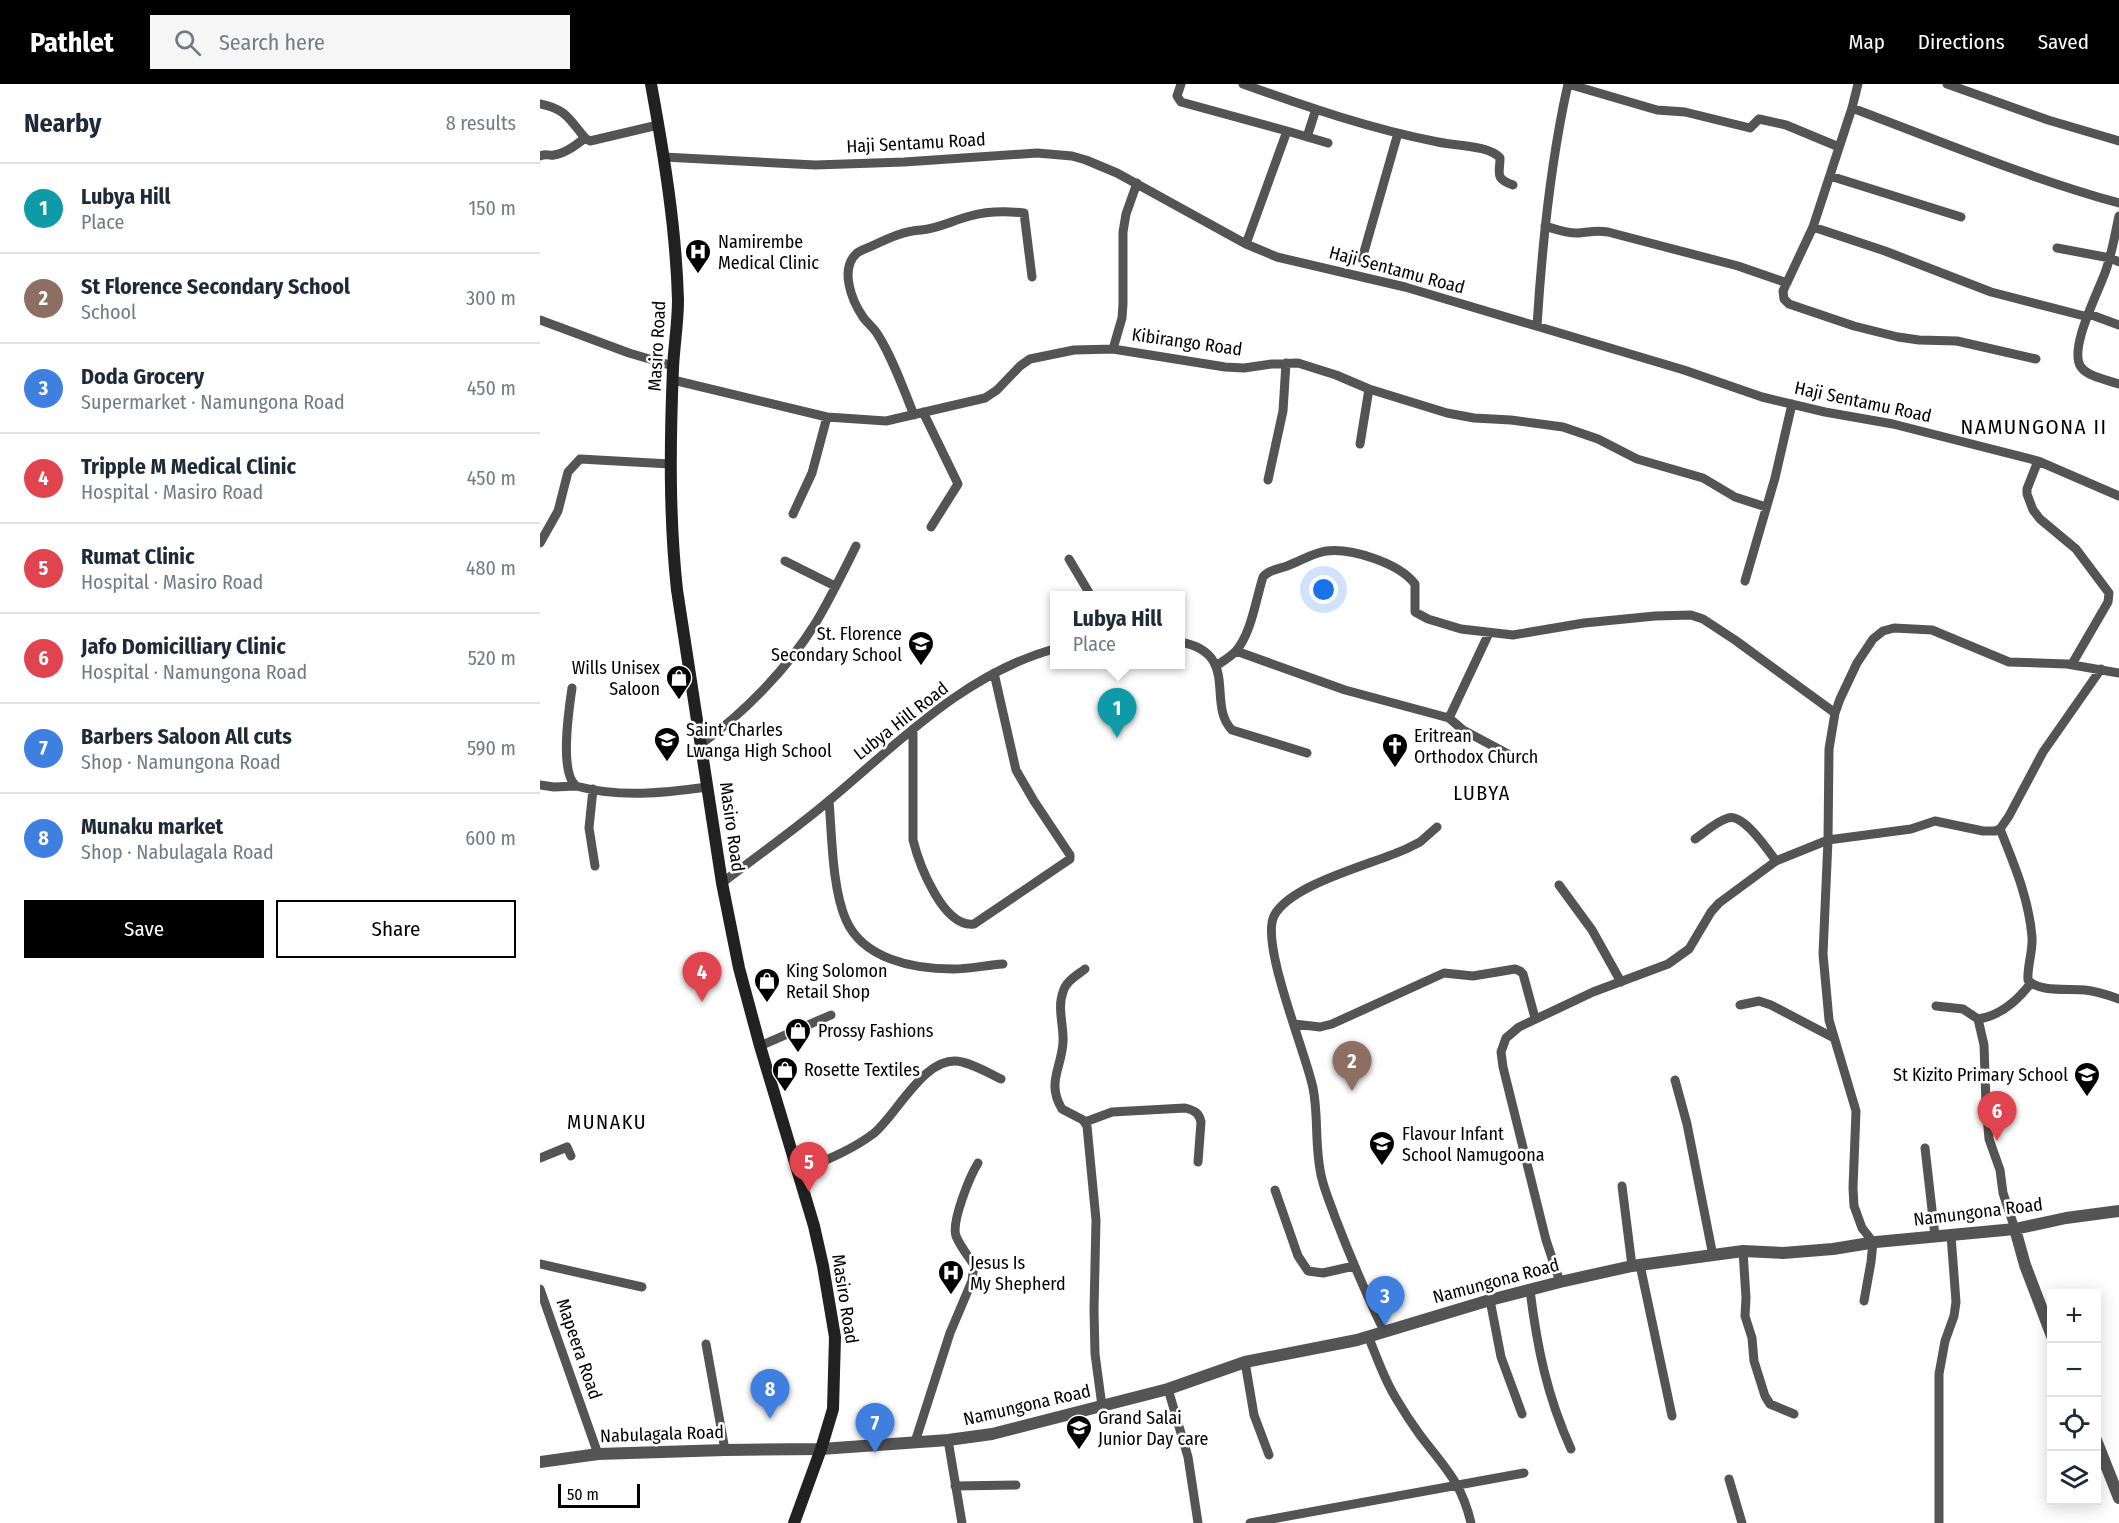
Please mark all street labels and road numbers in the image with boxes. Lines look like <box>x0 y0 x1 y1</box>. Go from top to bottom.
street label: Haji Sentamu Road <box>846 128 986 158</box>
street label: Haji Sentamu Road <box>1327 241 1467 299</box>
street label: Masiro Road <box>644 300 670 392</box>
street label: Kibirango Road <box>1130 323 1244 361</box>
street label: Haji Sentamu Road <box>1792 377 1934 427</box>
street label: Lubya Hill Road <box>849 677 953 765</box>
street label: Masiro Road <box>715 781 749 873</box>
street label: Namungona Road <box>1912 1193 2044 1231</box>
street label: Masiro Road <box>827 1253 863 1345</box>
street label: Namungona Road <box>1430 1254 1562 1308</box>
street label: Mapeera Road <box>551 1296 607 1402</box>
street label: Namungona Road <box>961 1380 1093 1430</box>
street label: Nabulagala Road <box>600 1421 724 1447</box>

